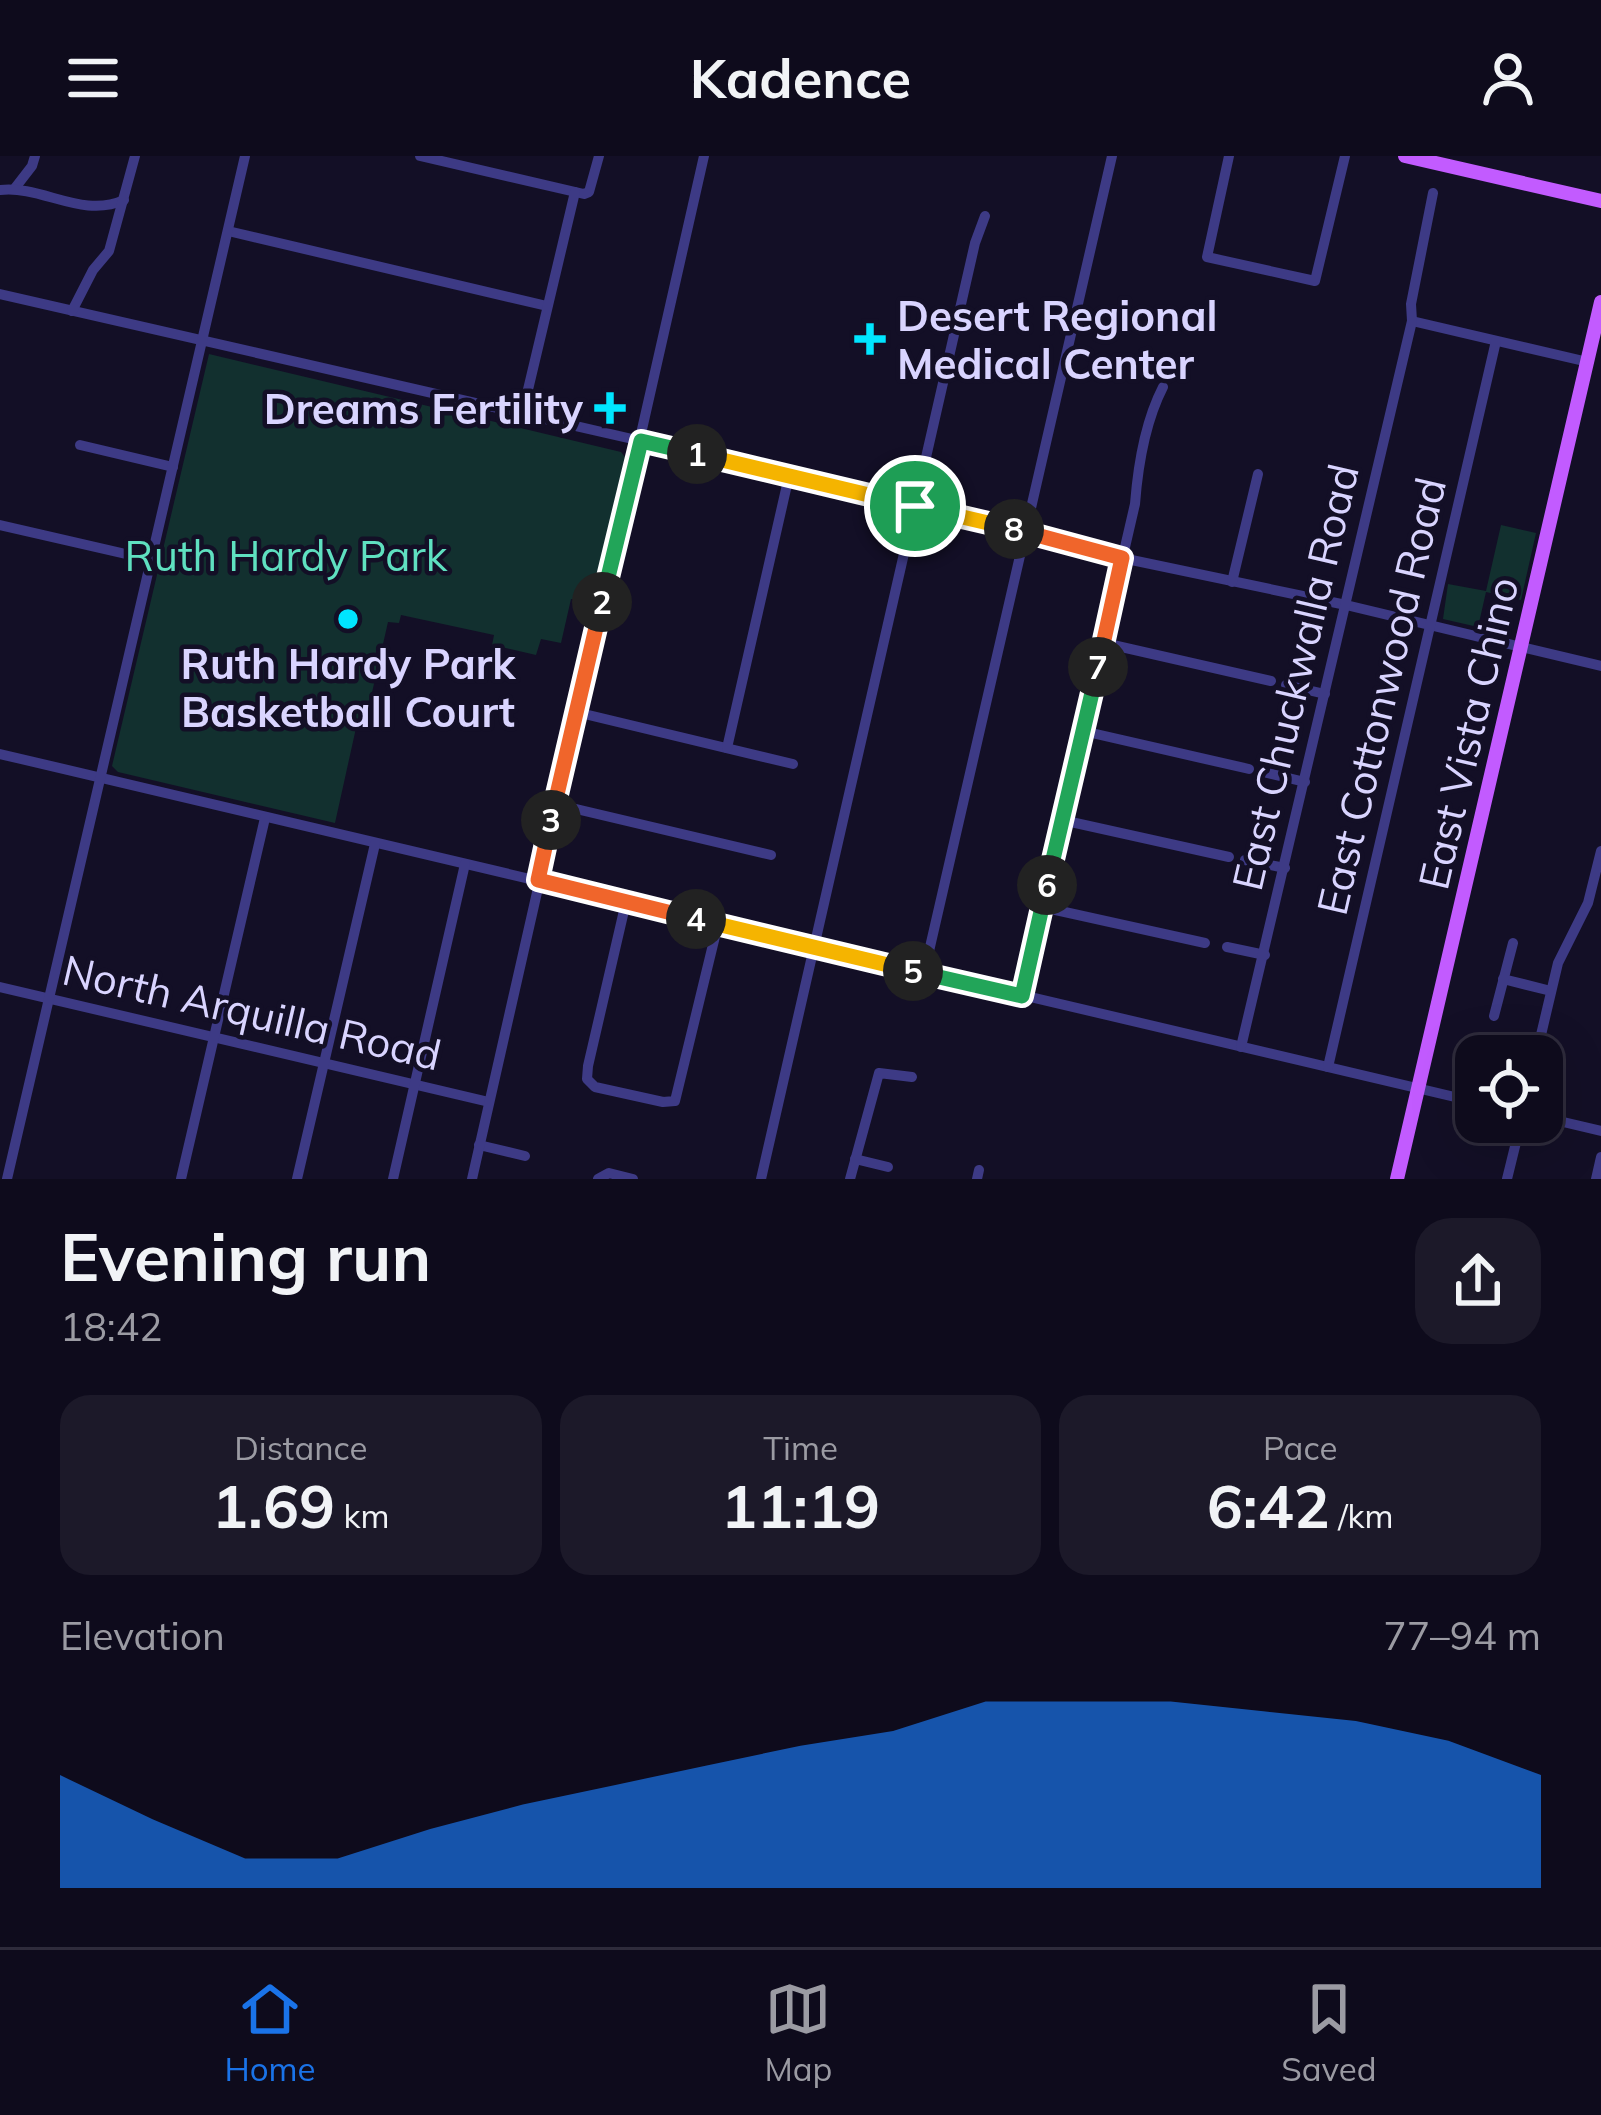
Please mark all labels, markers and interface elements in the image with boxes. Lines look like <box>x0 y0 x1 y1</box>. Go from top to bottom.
text: Kadence <box>690 44 911 112</box>
icon: menu <box>60 45 126 111</box>
icon: person <box>1475 45 1541 111</box>
place label: Desert Regional Medical Center <box>897 289 1217 390</box>
marker: Desert Regional Medical Center <box>854 323 886 355</box>
place label: Dreams Fertility <box>264 382 583 435</box>
marker: Dreams Fertility <box>594 392 626 424</box>
pin: 1 <box>667 424 727 484</box>
text: 1 <box>687 433 707 474</box>
pin <box>864 455 966 557</box>
street label: East Chuckwalla Road <box>1220 459 1370 895</box>
street label: East Cottonwood Road <box>1305 472 1457 920</box>
icon: arrive <box>882 473 948 539</box>
pin: 8 <box>984 499 1044 559</box>
text: 8 <box>1004 508 1024 549</box>
park label: Ruth Hardy Park <box>125 529 448 582</box>
pin: 2 <box>572 572 632 632</box>
street label: East Vista Chino <box>1406 572 1530 894</box>
text: 2 <box>592 581 612 622</box>
marker: Ruth Hardy Park Basketball Court <box>335 606 361 632</box>
place label: Ruth Hardy Park Basketball Court <box>180 637 516 738</box>
pin: 7 <box>1068 637 1128 697</box>
text: 7 <box>1088 646 1108 687</box>
pin: 3 <box>521 790 581 850</box>
text: 3 <box>541 799 561 840</box>
pin: 6 <box>1017 855 1077 915</box>
text: 6 <box>1037 864 1057 905</box>
pin: 4 <box>666 889 726 949</box>
text: 4 <box>686 898 706 939</box>
pin: 5 <box>883 941 943 1001</box>
street label: North Arquilla Road <box>58 943 446 1081</box>
text: 5 <box>903 950 923 991</box>
map controls <box>1455 1035 1563 1143</box>
button: locate <box>1455 1035 1563 1143</box>
text: Evening run <box>60 1215 431 1298</box>
button: share <box>1415 1218 1541 1344</box>
text: 18:42 <box>60 1302 163 1351</box>
text: Distance <box>234 1427 368 1468</box>
text: Time <box>763 1427 838 1468</box>
text: Pace <box>1263 1427 1337 1468</box>
text: 1.69 <box>212 1468 335 1543</box>
text: 11:19 <box>721 1468 880 1543</box>
text: 6:42 <box>1207 1468 1330 1543</box>
text: km <box>335 1495 390 1536</box>
text: /km <box>1330 1495 1394 1536</box>
text: Elevation <box>60 1611 225 1660</box>
text: 77–94 m <box>1383 1611 1541 1660</box>
tab: Home <box>224 1976 316 2089</box>
tab: Map <box>764 1976 832 2089</box>
tab: Saved <box>1281 1976 1377 2089</box>

